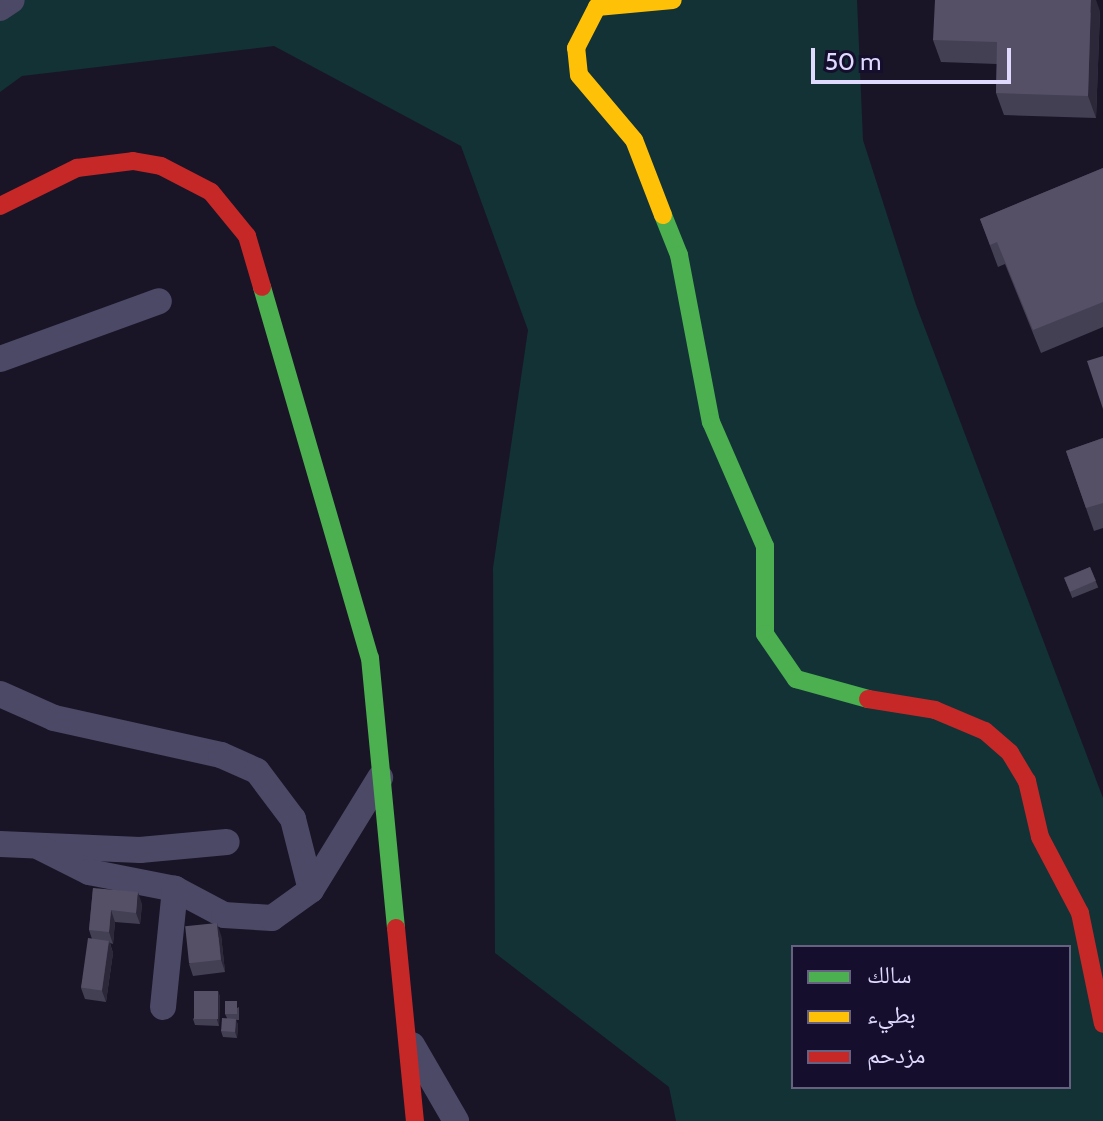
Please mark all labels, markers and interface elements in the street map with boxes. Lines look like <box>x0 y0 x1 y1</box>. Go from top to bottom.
scale bar <box>815 32 1015 82</box>
text: 50 m <box>825 47 881 76</box>
legend <box>791 945 1071 1089</box>
text: سالك <box>867 960 912 989</box>
text: بطيء <box>867 1000 916 1029</box>
text: مزدحم <box>867 1040 926 1069</box>

